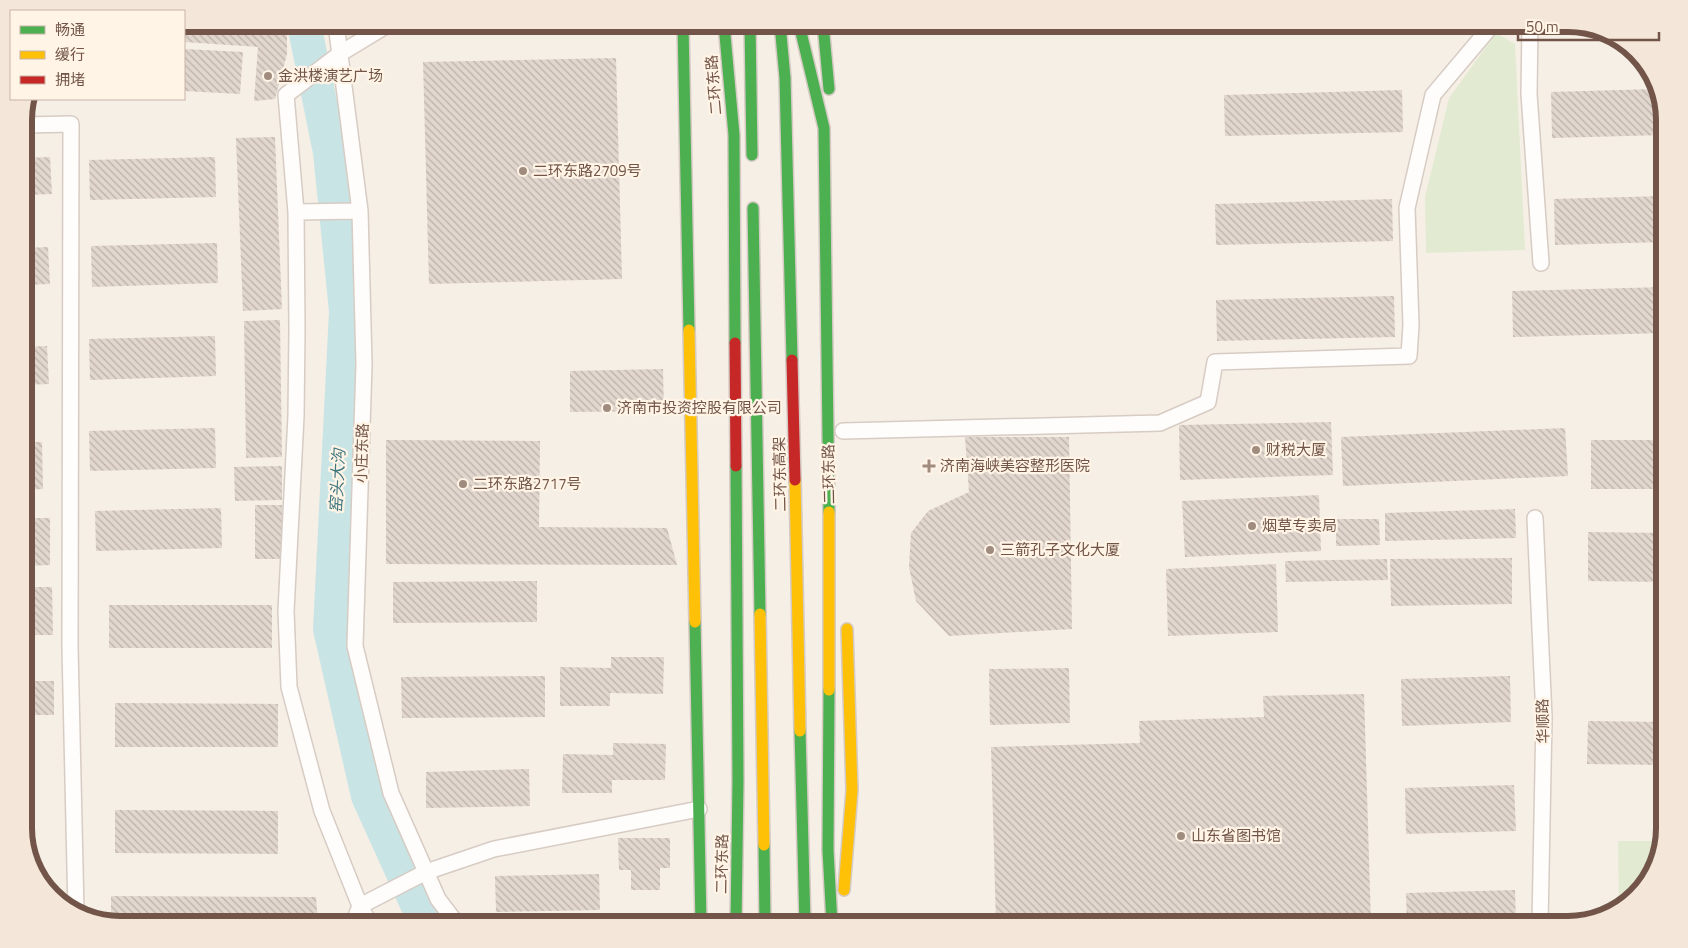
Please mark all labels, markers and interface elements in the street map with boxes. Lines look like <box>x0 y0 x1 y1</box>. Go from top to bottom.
legend <box>10 10 185 100</box>
scale bar <box>1518 10 1659 42</box>
text: 50 m <box>1526 15 1559 38</box>
text: 畅通 <box>55 18 85 41</box>
text: 缓行 <box>55 43 85 66</box>
street label: 二环东路 <box>699 54 728 116</box>
place label: 金洪楼演艺广场 <box>278 64 383 87</box>
text: 拥堵 <box>55 68 85 91</box>
marker: 金洪楼演艺广场 <box>262 70 274 82</box>
place label: 二环东路2709号 <box>533 159 642 182</box>
marker: 二环东路2709号 <box>517 165 529 177</box>
place label: 济南市投资控股有限公司 <box>617 396 782 419</box>
marker: 济南市投资控股有限公司 <box>601 402 613 414</box>
street label: 小庄东路 <box>349 423 374 483</box>
street label: 二环东高架 <box>767 436 792 512</box>
place label: 财税大厦 <box>1266 438 1326 461</box>
street label: 二环东路 <box>816 444 841 504</box>
marker: 财税大厦 <box>1250 444 1262 456</box>
water label: 窑头大沟 <box>323 446 351 514</box>
place label: 济南海峡美容整形医院 <box>940 454 1090 477</box>
marker: 济南海峡美容整形医院 <box>922 459 936 473</box>
place label: 二环东路2717号 <box>473 472 582 495</box>
marker: 二环东路2717号 <box>457 478 469 490</box>
place label: 烟草专卖局 <box>1262 514 1337 537</box>
marker: 烟草专卖局 <box>1246 520 1258 532</box>
place label: 三箭孔子文化大厦 <box>1000 538 1120 561</box>
marker: 三箭孔子文化大厦 <box>984 544 996 556</box>
street label: 华顺路 <box>1531 698 1554 744</box>
place label: 山东省图书馆 <box>1191 824 1281 847</box>
marker: 山东省图书馆 <box>1175 830 1187 842</box>
street label: 二环东路 <box>709 834 734 894</box>

